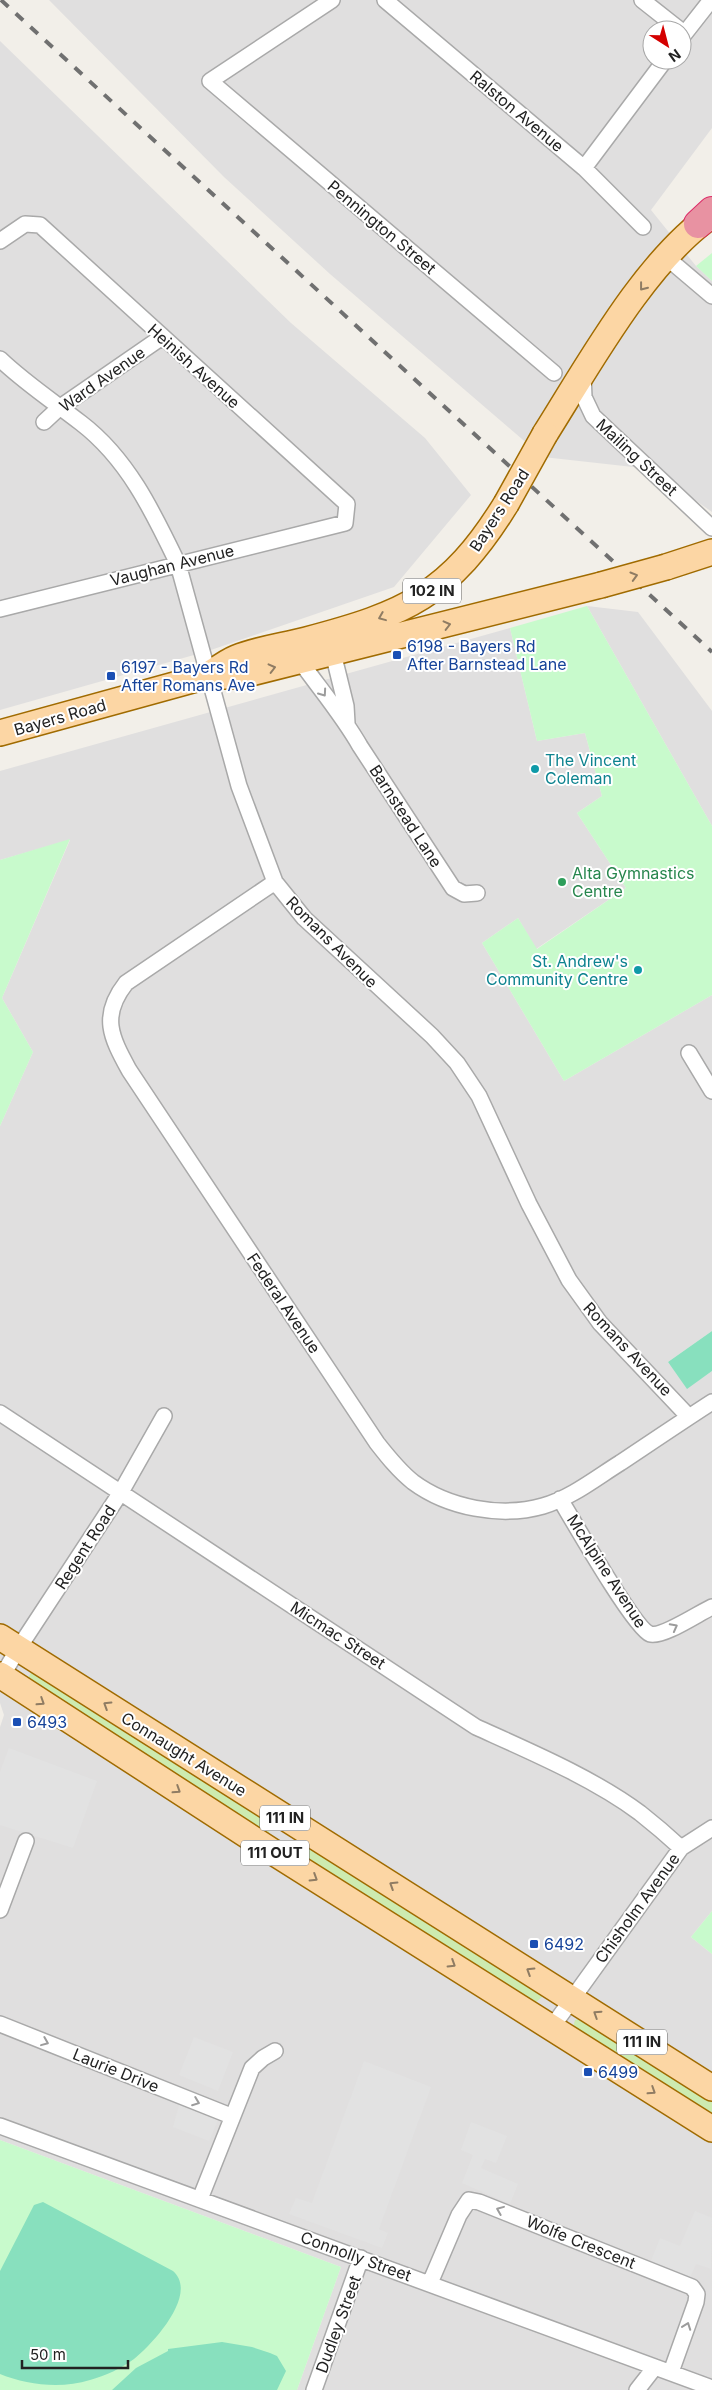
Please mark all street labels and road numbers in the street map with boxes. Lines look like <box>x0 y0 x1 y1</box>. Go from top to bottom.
street label: Ralston Avenue <box>466 66 568 156</box>
street label: Pennington Street <box>324 176 440 278</box>
street label: Heinish Avenue <box>144 319 244 413</box>
street label: Ward Avenue <box>55 342 149 416</box>
street label: Mailing Street <box>592 414 682 500</box>
street label: Bayers Road <box>465 465 533 555</box>
street label: Vaughan Avenue <box>108 540 236 590</box>
road number: 102 IN <box>403 578 461 604</box>
street label: Bayers Road <box>12 694 108 740</box>
street label: Barnstead Lane <box>365 761 447 871</box>
street label: Romans Avenue <box>282 892 382 992</box>
street label: Federal Avenue <box>243 1249 325 1357</box>
street label: Romans Avenue <box>579 1298 677 1400</box>
street label: Regent Road <box>50 1501 120 1593</box>
street label: McAlpine Avenue <box>563 1511 651 1631</box>
street label: Micmac Street <box>287 1597 389 1673</box>
street label: Connaught Avenue <box>118 1707 250 1801</box>
road number: 111 IN <box>260 1806 310 1830</box>
road number: 111 OUT <box>241 1840 309 1866</box>
street label: Chisholm Avenue <box>590 1849 684 1967</box>
road number: 111 IN <box>617 2030 667 2054</box>
street label: Laurie Drive <box>70 2044 162 2096</box>
street label: Wolfe Crescent <box>523 2211 639 2273</box>
street label: Connolly Street <box>298 2227 414 2285</box>
street label: Dudley Street <box>311 2272 365 2376</box>

